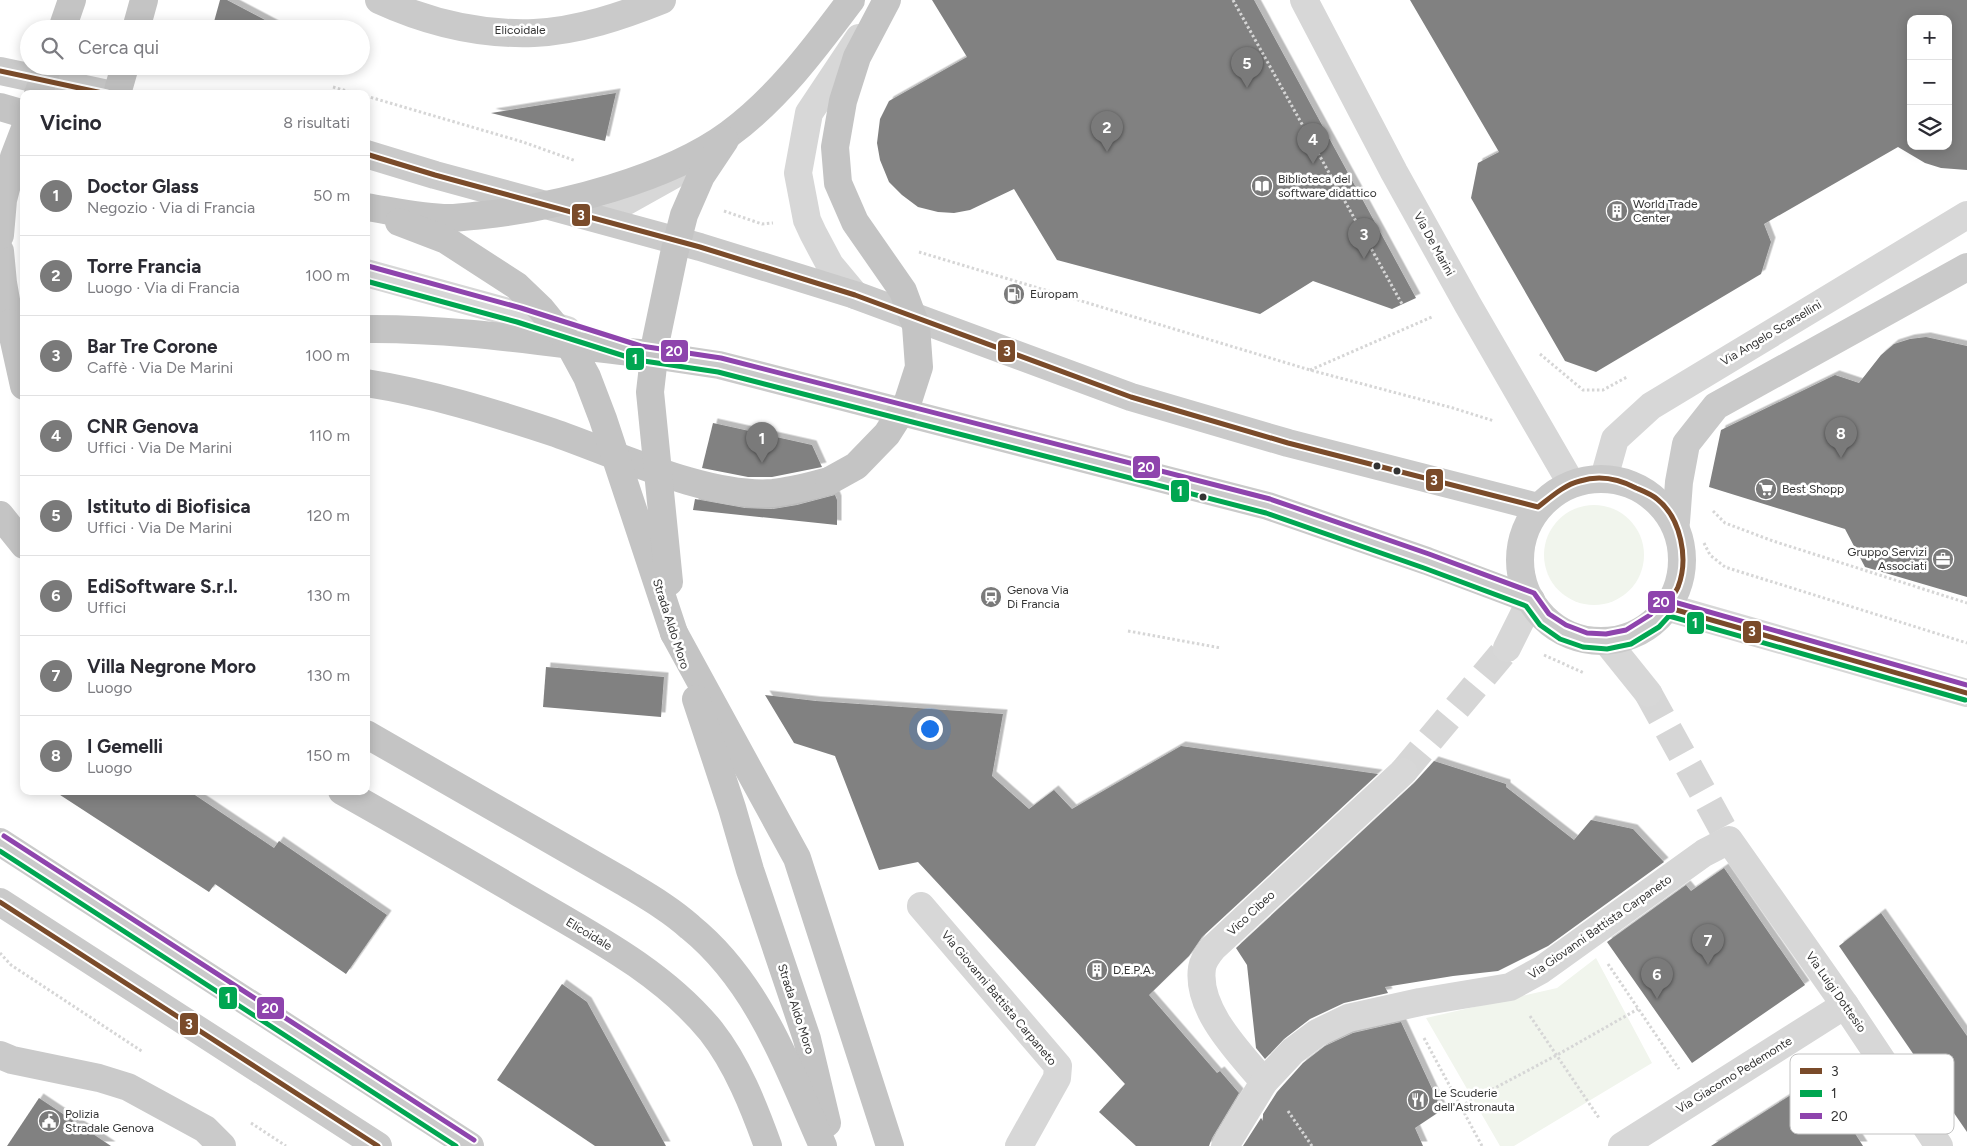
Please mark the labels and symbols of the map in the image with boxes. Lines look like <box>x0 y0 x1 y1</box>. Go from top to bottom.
street label: Elicoidale <box>494 23 546 37</box>
pin: 5 <box>1231 47 1263 88</box>
pin: 2 <box>1091 111 1123 152</box>
pin: 4 <box>1297 123 1329 164</box>
place label: Biblioteca del software didattico <box>1278 172 1377 200</box>
library icon: Biblioteca del software didattico <box>1250 174 1274 198</box>
place label: World Trade Center <box>1633 197 1698 225</box>
building icon: World Trade Center <box>1605 199 1629 223</box>
line badge: 3 <box>571 203 591 227</box>
text: 3 <box>577 207 585 224</box>
street label: Via De Marini <box>1411 210 1457 278</box>
pin: 3 <box>1348 218 1380 259</box>
fuel station icon: Europam <box>1002 282 1026 306</box>
place label: Europam <box>1030 287 1078 301</box>
street label: Via Angelo Scarsellini <box>1718 297 1824 369</box>
line badge: 20 <box>660 339 689 363</box>
line badge: 3 <box>997 339 1016 363</box>
text: 20 <box>665 343 683 360</box>
text: 3 <box>1003 343 1011 360</box>
line badge: 1 <box>625 347 645 371</box>
text: 1 <box>632 351 638 368</box>
pin: 8 <box>1825 417 1857 458</box>
pin: 1 <box>746 422 778 463</box>
line badge: 20 <box>1132 455 1161 479</box>
text: 20 <box>1137 459 1155 476</box>
unlabelled marker <box>1372 461 1382 471</box>
unlabelled marker <box>1392 466 1402 476</box>
line badge: 3 <box>1425 468 1444 492</box>
text: 3 <box>1430 472 1438 489</box>
supermarket icon: Best Shopp <box>1754 477 1778 501</box>
line badge: 1 <box>1170 479 1190 503</box>
place label: Best Shopp <box>1782 482 1844 496</box>
text: 1 <box>1177 483 1183 500</box>
unlabelled marker <box>1198 492 1208 502</box>
place label: Gruppo Servizi Associati <box>1847 545 1927 573</box>
office icon: Gruppo Servizi Associati <box>1931 547 1955 571</box>
street label: Strada Aldo Moro <box>650 577 692 671</box>
place label: Genova Via Di Francia <box>1007 583 1069 611</box>
station icon: Genova Via Di Francia <box>979 585 1003 609</box>
line badge: 20 <box>1647 590 1676 614</box>
text: 20 <box>1652 594 1670 611</box>
line badge: 1 <box>1686 611 1705 635</box>
text: 1 <box>1692 615 1698 632</box>
line badge: 3 <box>1742 620 1762 644</box>
text: 3 <box>1748 623 1756 640</box>
your location <box>917 716 943 742</box>
street label: Via Giovanni Battista Carpaneto <box>1526 872 1674 982</box>
street label: Vico Cibeo <box>1224 888 1278 938</box>
street label: Elicoidale <box>563 915 615 953</box>
pin: 7 <box>1692 924 1724 965</box>
street label: Via Giovanni Battista Carpaneto <box>939 928 1060 1068</box>
street label: Via Luigi Dottesio <box>1803 949 1869 1035</box>
building icon: D.E.P.A. <box>1085 958 1109 982</box>
pin: 6 <box>1641 958 1673 999</box>
street label: Strada Aldo Moro <box>775 962 817 1056</box>
place label: D.E.P.A. <box>1113 963 1153 977</box>
line badge: 1 <box>218 986 238 1010</box>
text: 1 <box>225 990 231 1007</box>
line badge: 20 <box>256 996 285 1020</box>
text: 20 <box>261 1000 279 1017</box>
line badge: 3 <box>179 1012 199 1036</box>
text: 3 <box>185 1016 193 1033</box>
street label: Via Giacomo Pedemonte <box>1674 1033 1795 1116</box>
legend <box>1790 1054 1954 1134</box>
text: 3 <box>1831 1063 1839 1080</box>
text: 1 <box>1831 1085 1837 1102</box>
place label: Le Scuderie dell'Astronauta <box>1434 1086 1515 1114</box>
restaurant icon: Le Scuderie dell'Astronauta <box>1406 1088 1430 1112</box>
place label: Polizia Stradale Genova <box>65 1107 154 1135</box>
text: 20 <box>1831 1108 1848 1125</box>
public building icon: Polizia Stradale Genova <box>37 1109 61 1133</box>

